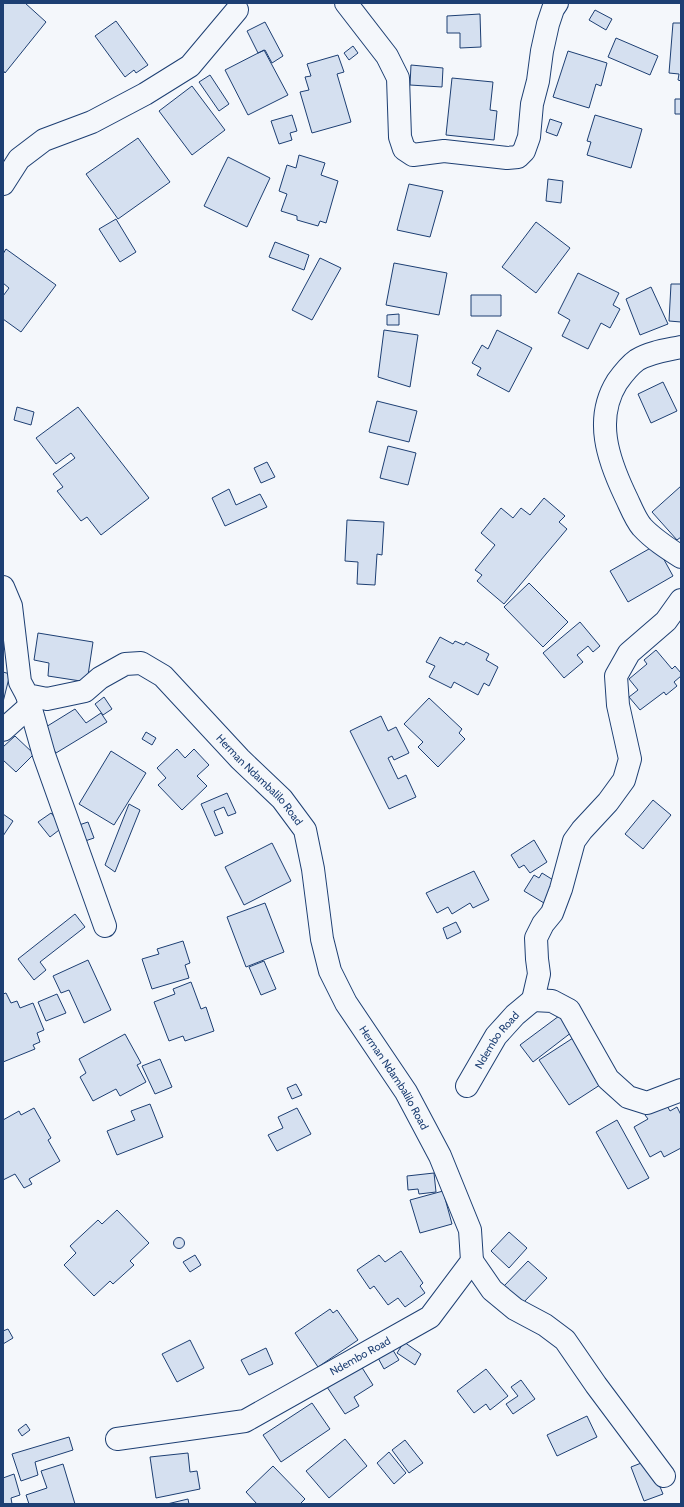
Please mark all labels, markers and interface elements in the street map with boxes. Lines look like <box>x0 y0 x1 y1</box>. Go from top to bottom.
street label: Herman Ndambalilo Road <box>213 731 306 828</box>
street label: Ndembo Road <box>472 1008 522 1071</box>
street label: Herman Ndambalilo Road <box>356 1023 432 1132</box>
street label: Ndembo Road <box>327 1334 393 1378</box>

